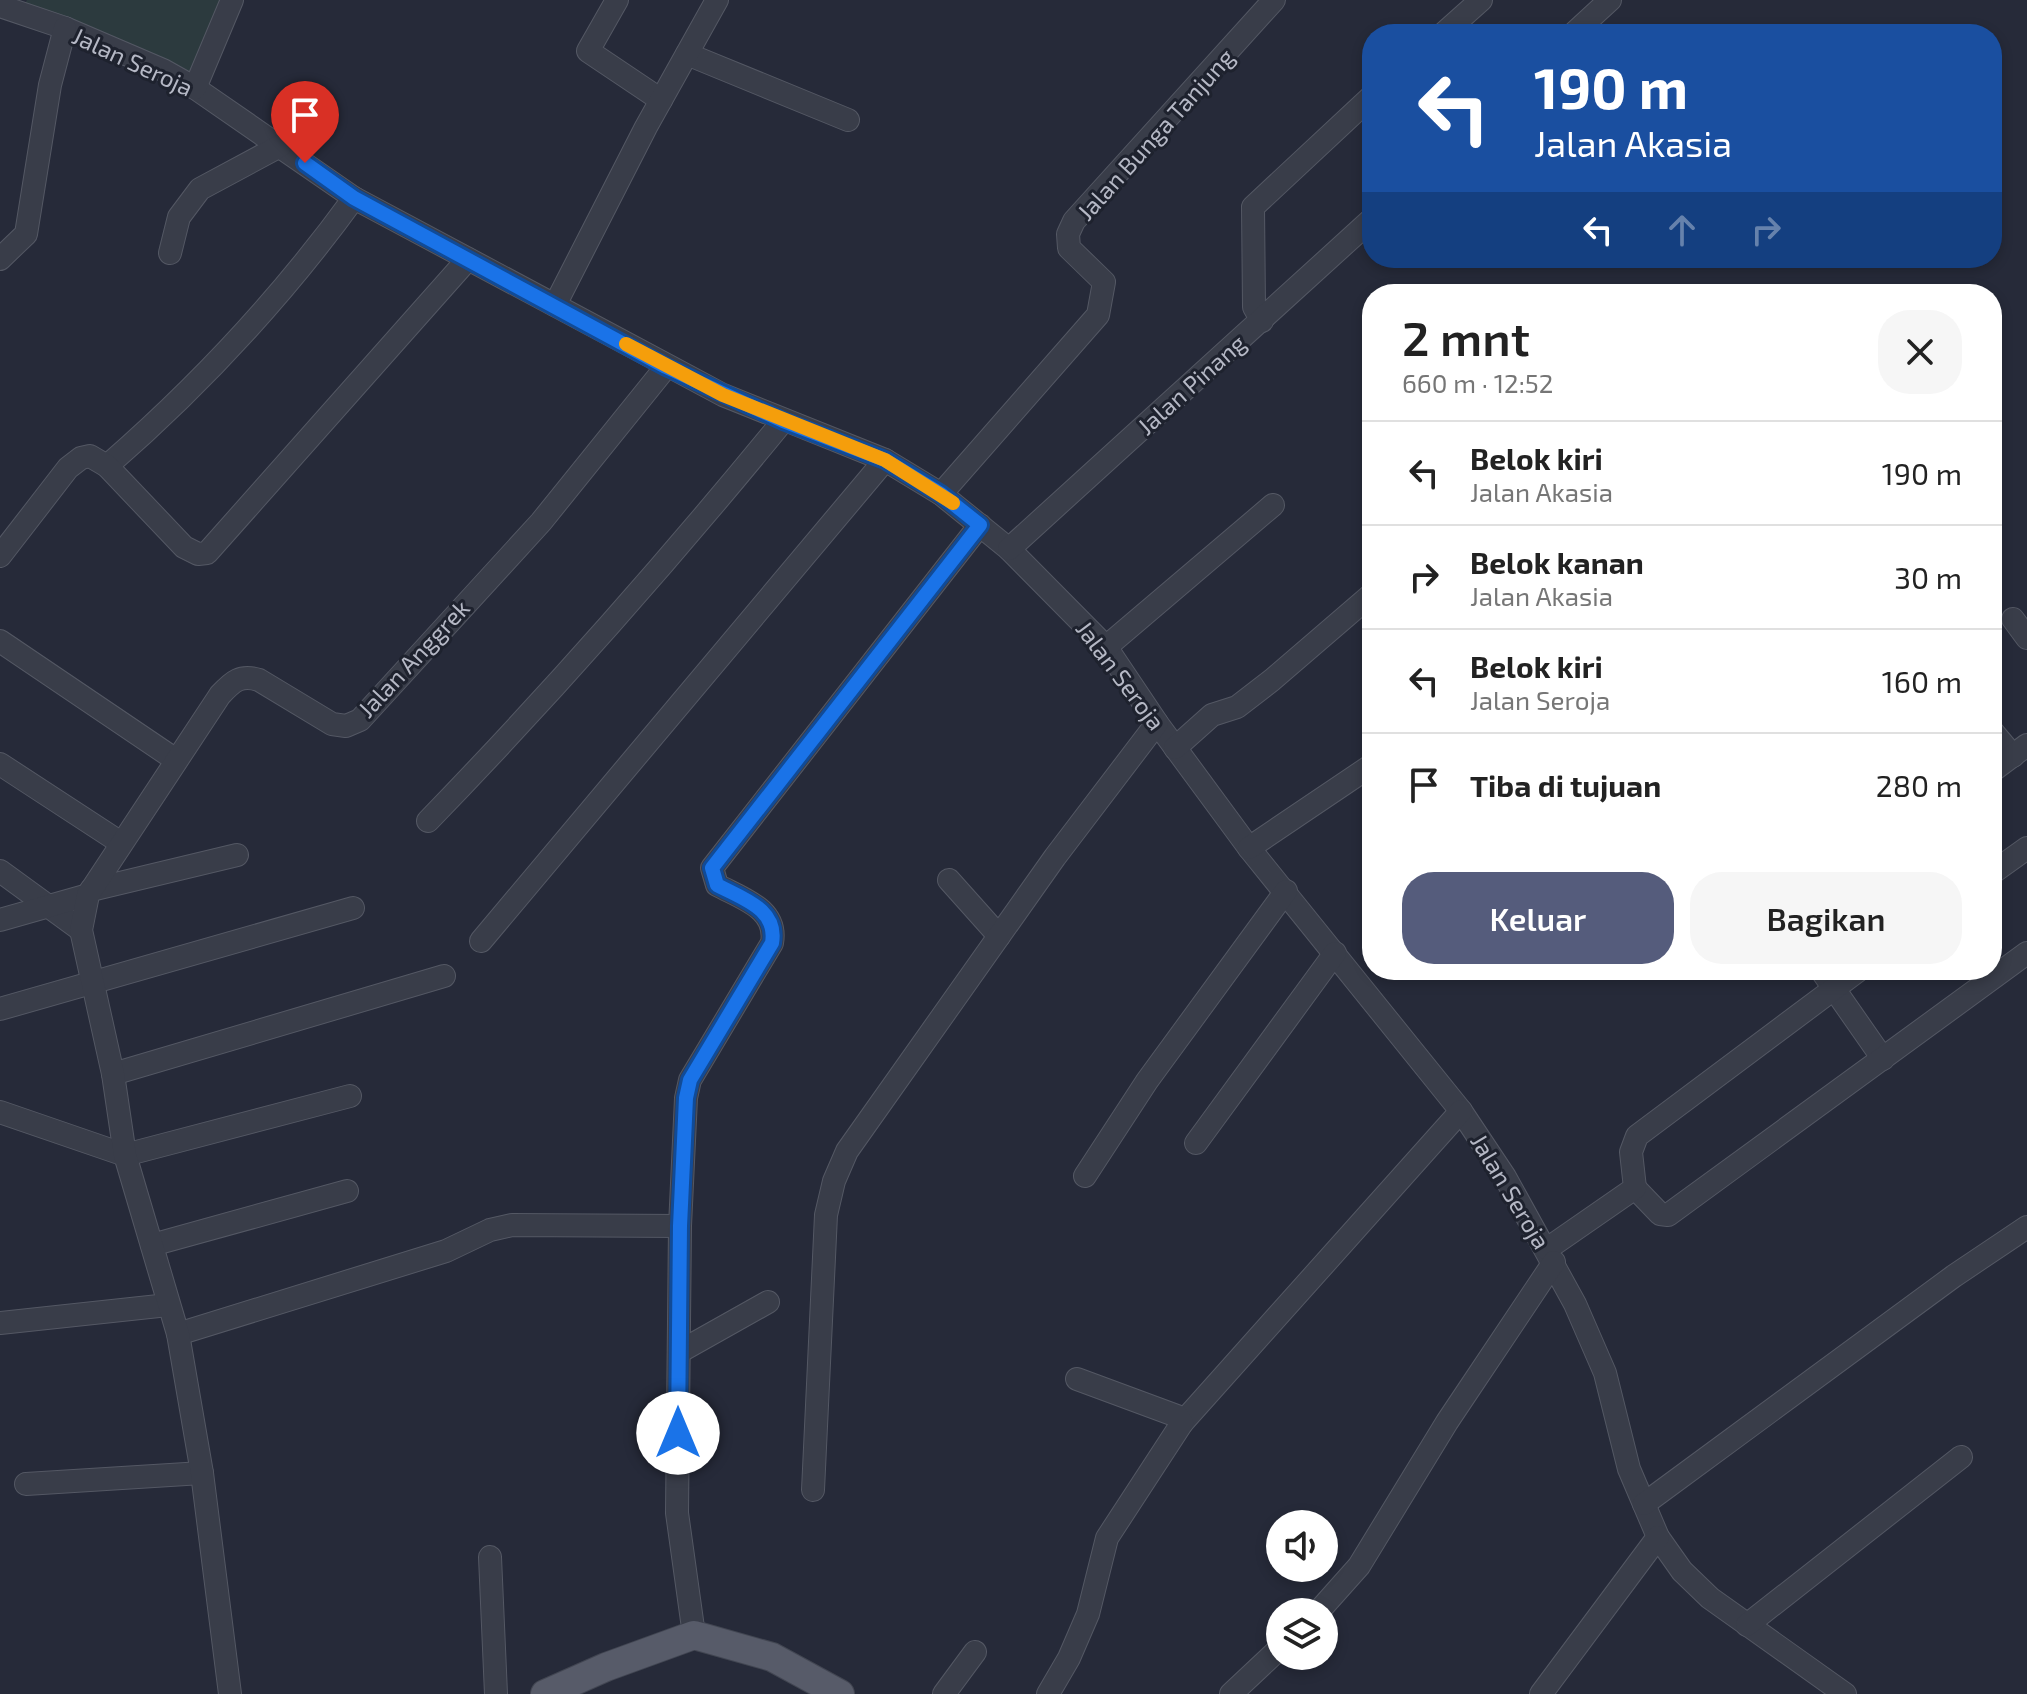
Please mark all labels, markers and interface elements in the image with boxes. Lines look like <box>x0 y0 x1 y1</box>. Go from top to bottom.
street label: Jalan Seroja <box>68 21 198 101</box>
street label: Jalan Bunga Tanjung <box>1070 42 1240 226</box>
text: 190 m <box>1534 53 1688 120</box>
icon: left <box>1402 56 1506 160</box>
pin <box>271 81 339 163</box>
icon: arrive <box>283 93 327 137</box>
text: Jalan Akasia <box>1534 121 1732 164</box>
icon: left <box>1576 208 1620 252</box>
icon: ahead <box>1660 208 1704 252</box>
icon: right <box>1744 208 1788 252</box>
text: 2 mnt <box>1402 308 1530 366</box>
button: close <box>1878 310 1962 394</box>
street label: Jalan Pinang <box>1131 328 1251 440</box>
text: 660 m · 12:52 <box>1402 367 1553 398</box>
text: Belok kiri <box>1470 440 1603 476</box>
icon: left <box>1402 451 1446 495</box>
text: 190 m <box>1882 455 1962 491</box>
text: Jalan Akasia <box>1470 476 1613 507</box>
text: Belok kanan <box>1470 544 1644 580</box>
icon: right <box>1402 555 1446 599</box>
text: 30 m <box>1894 559 1962 595</box>
text: Jalan Akasia <box>1470 580 1613 611</box>
street label: Jalan Anggrek <box>351 593 475 723</box>
street label: Jalan Seroja <box>1070 615 1172 735</box>
text: Belok kiri <box>1470 648 1603 684</box>
icon: left <box>1402 659 1446 703</box>
text: 160 m <box>1882 663 1962 699</box>
text: Jalan Seroja <box>1470 684 1610 715</box>
icon: arrive <box>1402 763 1446 807</box>
text: Tiba di tujuan <box>1470 767 1661 803</box>
text: 280 m <box>1876 767 1962 803</box>
button: Keluar <box>1402 872 1674 964</box>
button: Bagikan <box>1690 872 1962 964</box>
street label: Jalan Seroja <box>1465 1128 1557 1254</box>
position arrow <box>636 1391 720 1475</box>
map controls <box>1266 1510 1338 1670</box>
button: sound <box>1266 1510 1338 1582</box>
button: layers <box>1266 1598 1338 1670</box>

